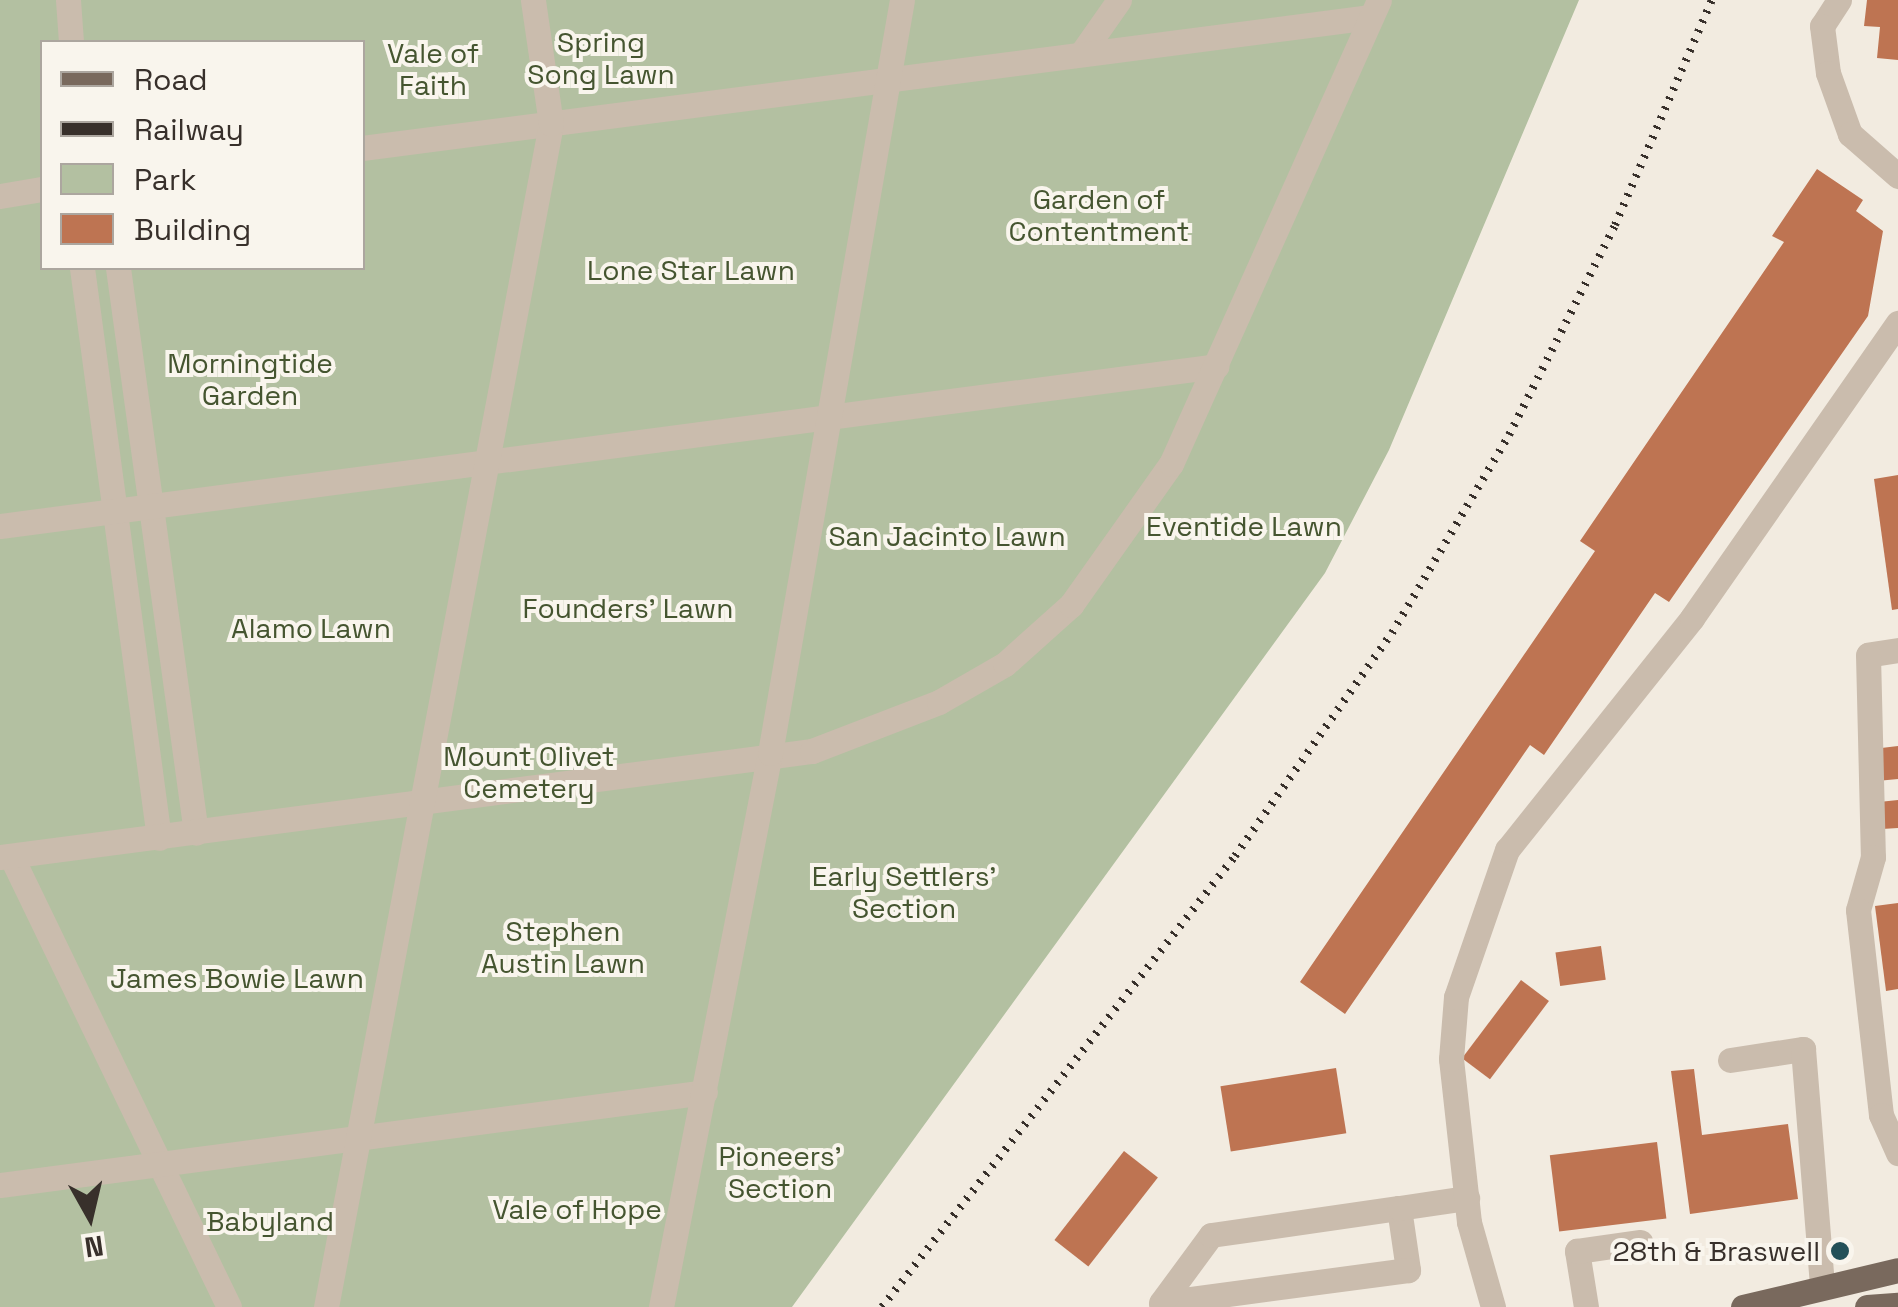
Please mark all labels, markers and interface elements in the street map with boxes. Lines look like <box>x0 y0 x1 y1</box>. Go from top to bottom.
park label: Spring Song Lawn <box>527 25 675 91</box>
park label: Vale of Faith <box>387 36 479 102</box>
legend <box>40 40 365 270</box>
text: Road <box>134 60 208 99</box>
text: Railway <box>134 110 244 149</box>
text: Park <box>134 160 196 199</box>
park label: Garden of Contentment <box>1009 182 1189 248</box>
text: Building <box>134 210 251 249</box>
park label: Lone Star Lawn <box>587 253 795 287</box>
park label: Morningtide Garden <box>167 346 333 412</box>
park label: Eventide Lawn <box>1146 509 1342 543</box>
park label: San Jacinto Lawn <box>828 519 1066 553</box>
park label: Founders’ Lawn <box>523 591 733 625</box>
park label: Alamo Lawn <box>231 611 391 645</box>
park label: Mount Olivet Cemetery <box>443 739 615 805</box>
park label: Early Settlers’ Section <box>812 859 996 925</box>
park label: Stephen Austin Lawn <box>481 914 645 980</box>
park label: James Bowie Lawn <box>110 961 364 995</box>
park label: Pioneers’ Section <box>718 1139 842 1205</box>
north arrow <box>40 1167 140 1267</box>
park label: Vale of Hope <box>492 1192 662 1226</box>
park label: Babyland <box>206 1204 334 1238</box>
text: N <box>82 1228 106 1266</box>
place label: 28th & Braswell <box>1613 1234 1820 1268</box>
marker: 28th & Braswell <box>1829 1240 1851 1262</box>

